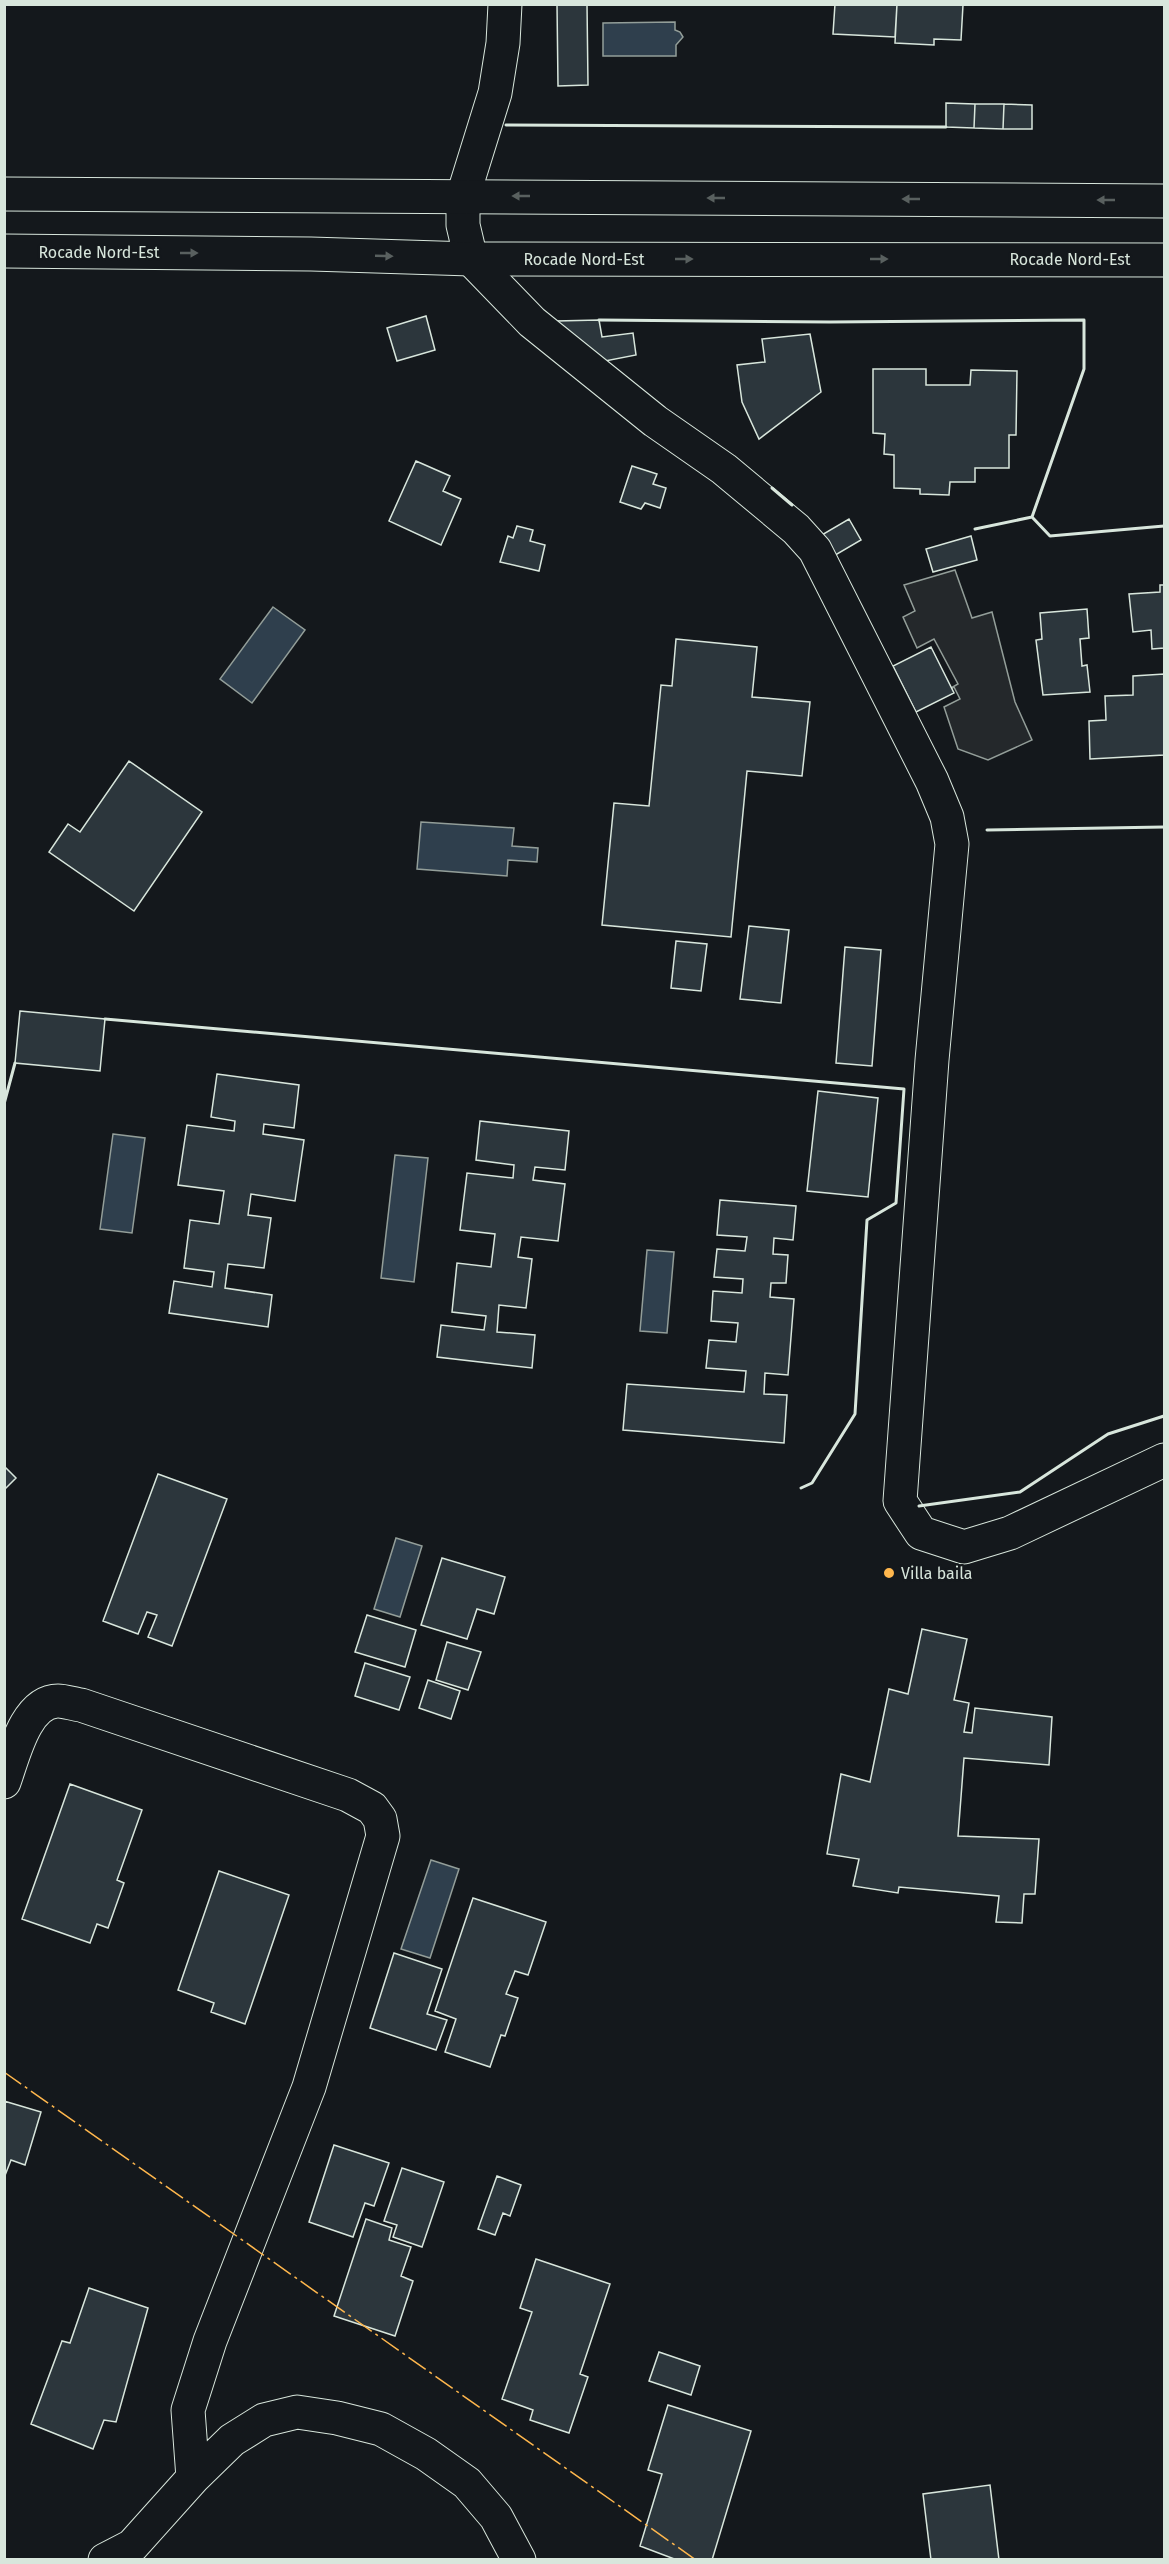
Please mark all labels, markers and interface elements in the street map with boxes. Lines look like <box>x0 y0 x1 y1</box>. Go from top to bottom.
one-way arrow <box>512 191 531 201</box>
one-way arrow <box>707 193 726 203</box>
one-way arrow <box>902 194 921 204</box>
one-way arrow <box>1097 195 1116 205</box>
street label: Rocade Nord-Est <box>38 243 160 262</box>
one-way arrow <box>179 248 198 258</box>
street label: Rocade Nord-Est <box>523 250 645 269</box>
street label: Rocade Nord-Est <box>1009 250 1131 269</box>
one-way arrow <box>374 251 393 261</box>
one-way arrow <box>674 254 693 264</box>
one-way arrow <box>869 254 888 264</box>
place label: Villa baila <box>901 1564 973 1583</box>
marker: Villa baila <box>882 1566 896 1580</box>

